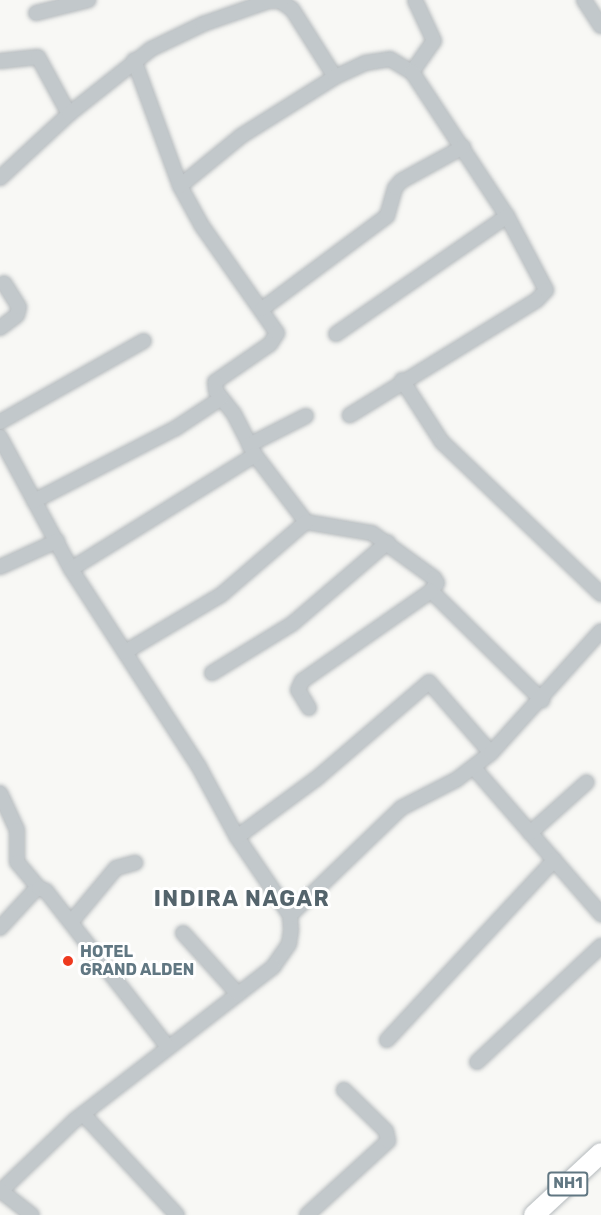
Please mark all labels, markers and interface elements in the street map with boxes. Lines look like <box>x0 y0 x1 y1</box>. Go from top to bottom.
district label: INDIRA NAGAR <box>153 886 331 912</box>
place label: HOTEL GRAND ALDEN <box>80 942 195 980</box>
marker: HOTEL GRAND ALDEN <box>61 954 75 968</box>
road number: NH1 <box>547 1172 589 1196</box>

